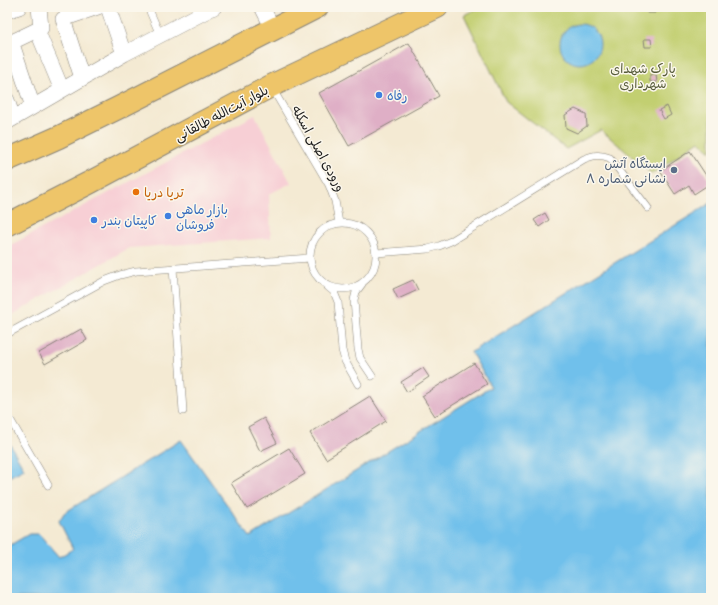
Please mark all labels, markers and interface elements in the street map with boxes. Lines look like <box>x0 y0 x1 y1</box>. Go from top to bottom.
park label: پارک شهدای شهرداری <box>610 61 676 95</box>
street label: بلوار آیت‌الله طالقانی <box>172 82 273 148</box>
place label: رفاه <box>387 88 407 107</box>
marker: رفاه <box>374 90 384 100</box>
street label: ورودی اصلی اسکله <box>285 103 348 196</box>
place label: ایستگاه آتش نشانی شماره ۸ <box>586 156 666 190</box>
marker: ایستگاه آتش نشانی شماره ۸ <box>669 165 679 175</box>
place label: تریا دریا <box>144 185 184 204</box>
marker: تریا دریا <box>131 187 141 197</box>
place label: بازار ماهی فروشان <box>176 202 228 236</box>
marker: بازار ماهی فروشان <box>163 211 173 221</box>
place label: کاپیتان بندر <box>101 213 157 232</box>
marker: کاپیتان بندر <box>89 215 99 225</box>

